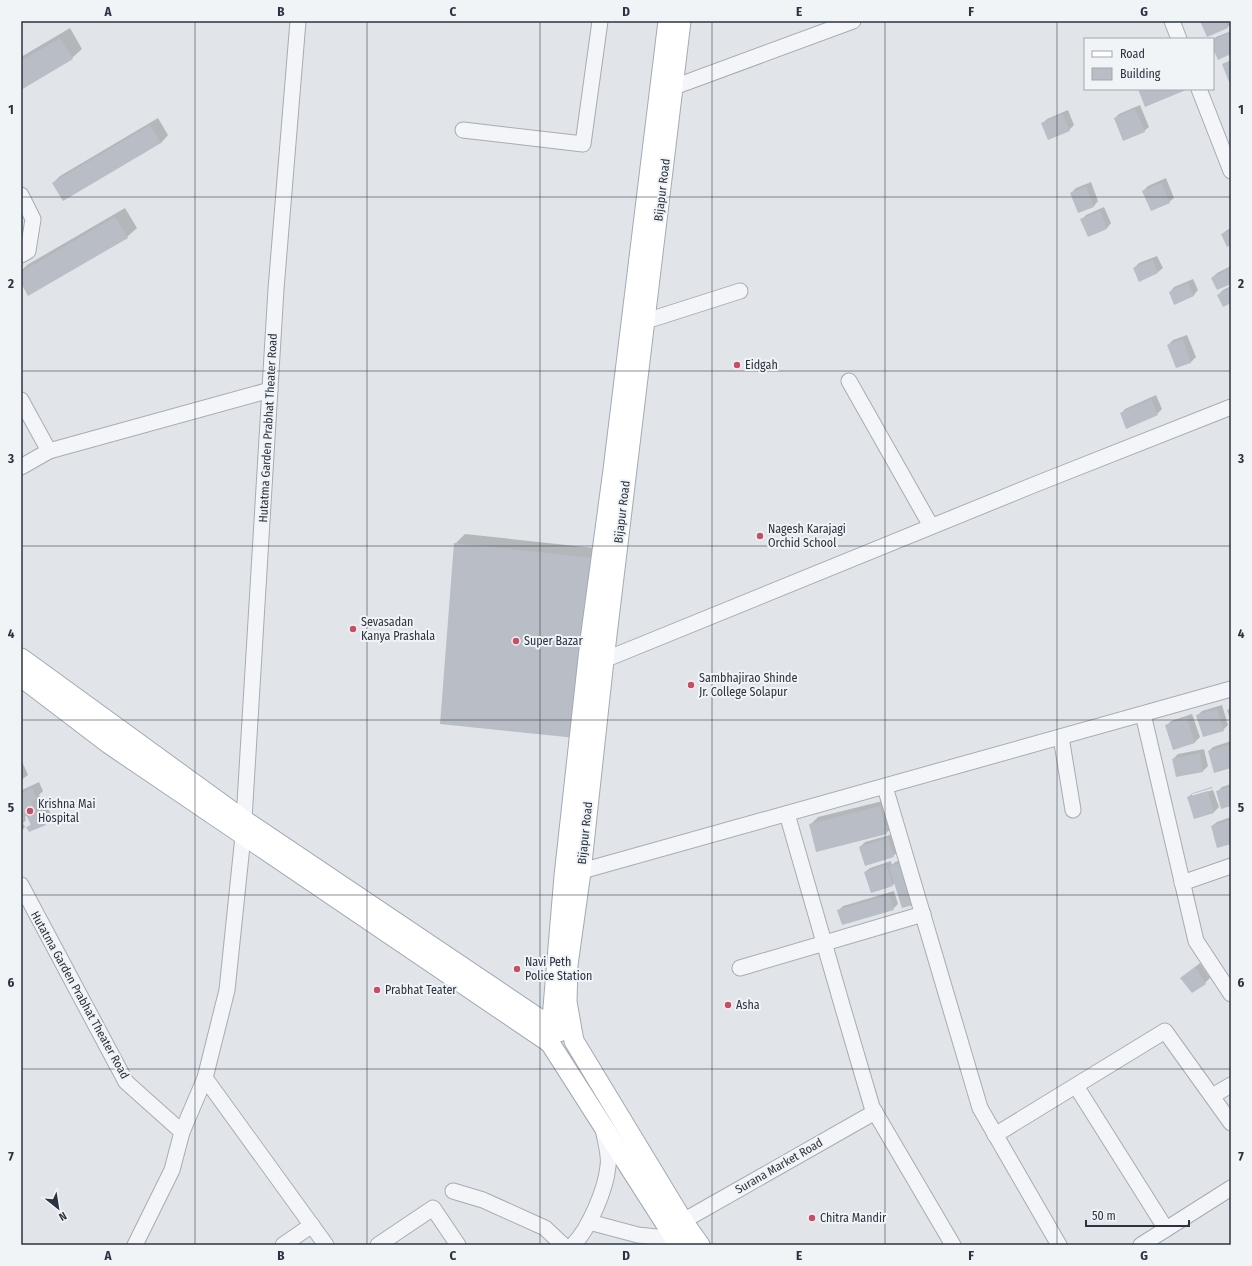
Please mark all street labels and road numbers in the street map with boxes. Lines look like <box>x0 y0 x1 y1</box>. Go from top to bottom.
street label: Bijapur Road <box>651 158 673 222</box>
street label: Hutatma Garden Prabhat Theater Road <box>256 333 280 523</box>
street label: Bijapur Road <box>611 480 633 544</box>
street label: Bijapur Road <box>575 801 595 865</box>
street label: Hutatma Garden Prabhat Theater Road <box>28 909 132 1081</box>
street label: Surana Market Road <box>733 1135 825 1197</box>

